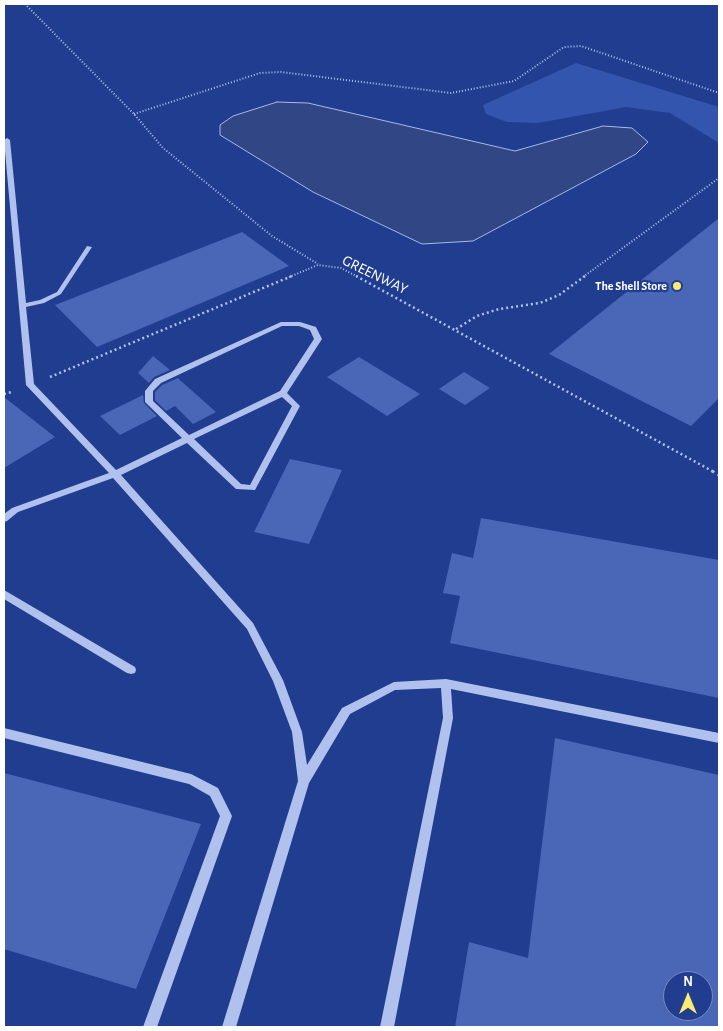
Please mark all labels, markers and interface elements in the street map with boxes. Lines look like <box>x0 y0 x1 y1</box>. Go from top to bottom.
street label: GREENWAY <box>339 251 411 299</box>
place label: The Shell Store <box>595 279 667 293</box>
marker: The Shell Store <box>671 280 683 292</box>
north arrow <box>663 971 713 1021</box>
text: N <box>683 975 693 989</box>

